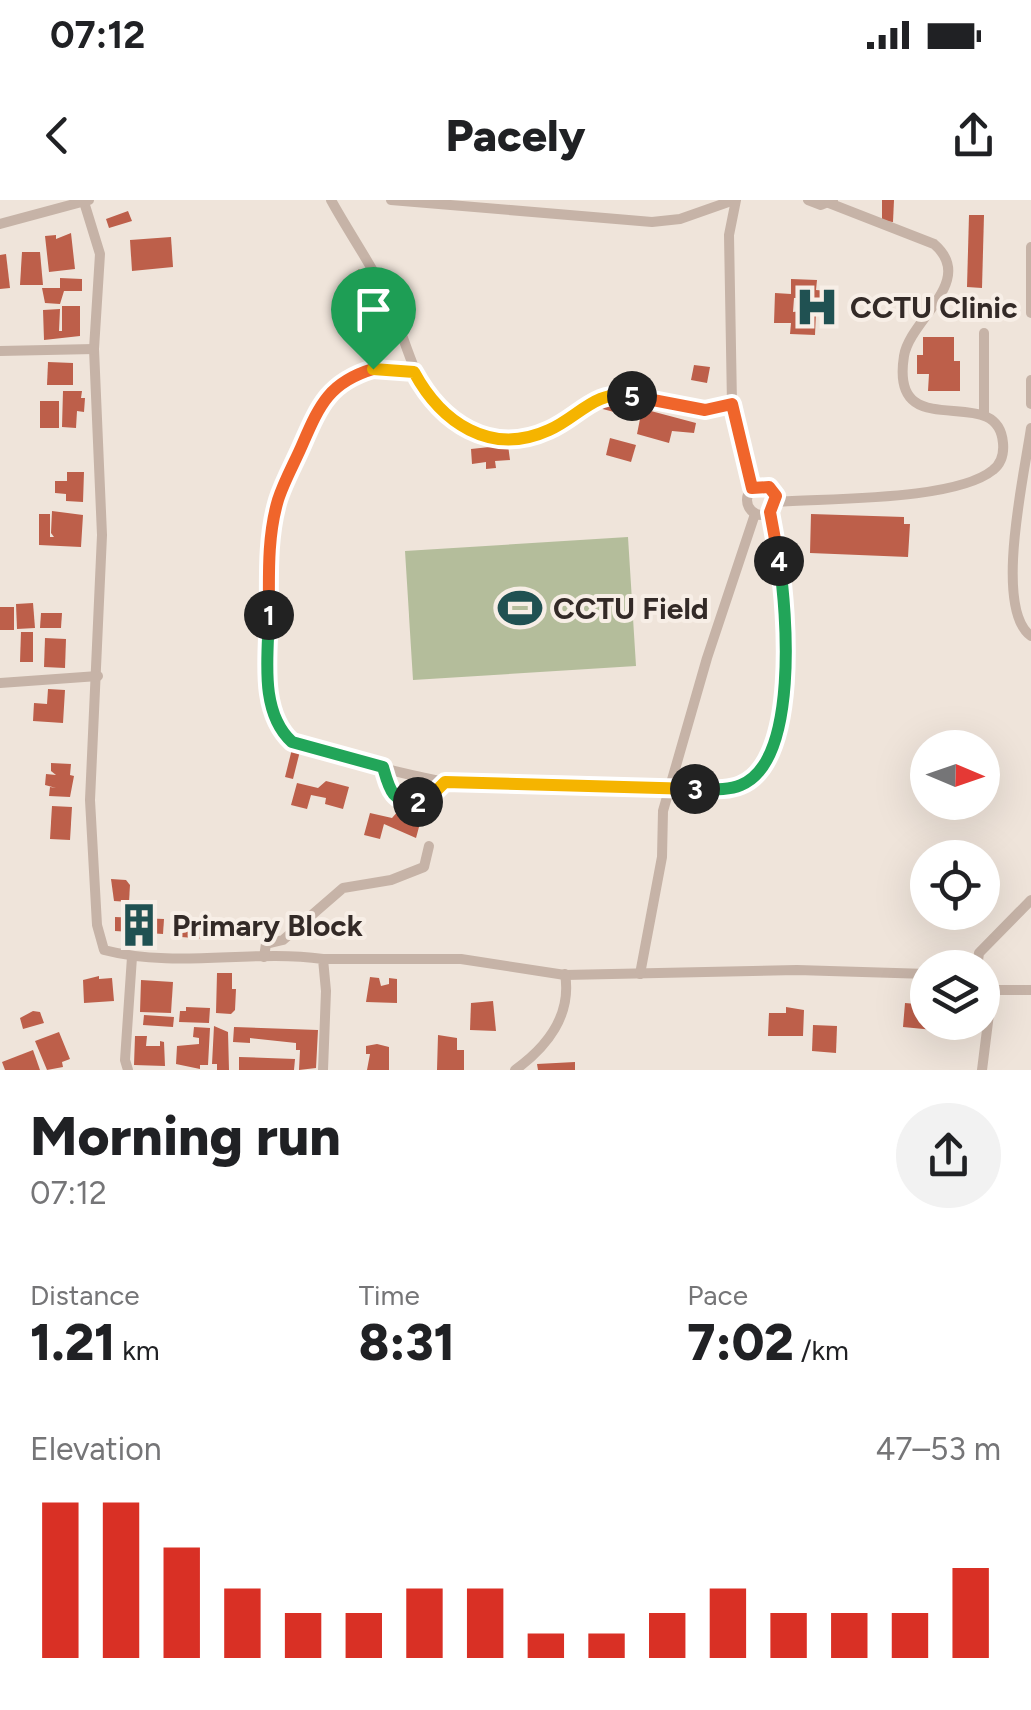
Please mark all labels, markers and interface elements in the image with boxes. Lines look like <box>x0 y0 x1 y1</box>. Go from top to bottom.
text: 07:12 <box>50 12 145 58</box>
icon: back <box>30 108 85 163</box>
text: Pacely <box>446 108 585 162</box>
icon: share <box>946 108 1001 163</box>
pin <box>331 267 416 370</box>
icon: arrive <box>346 282 401 337</box>
hospital icon: CCTU Clinic <box>793 283 841 331</box>
place label: CCTU Clinic <box>850 289 1018 326</box>
pin: 5 <box>607 371 657 421</box>
text: 5 <box>624 379 640 413</box>
pin: 4 <box>754 536 804 586</box>
text: 4 <box>770 544 788 578</box>
sports icon: CCTU Field <box>496 584 544 632</box>
pin: 1 <box>244 590 294 640</box>
place label: CCTU Field <box>553 590 709 627</box>
text: 1 <box>263 598 275 632</box>
north arrow <box>910 730 1000 820</box>
map controls <box>910 730 1000 1040</box>
pin: 3 <box>670 764 720 814</box>
text: 3 <box>687 772 703 806</box>
pin: 2 <box>393 777 443 827</box>
text: 2 <box>410 785 426 819</box>
button: locate <box>910 840 1000 930</box>
building icon: Primary Block <box>115 901 163 949</box>
place label: Primary Block <box>172 907 363 944</box>
button: layers <box>910 950 1000 1040</box>
text: Morning run <box>30 1103 341 1169</box>
button: share <box>896 1103 1001 1208</box>
text: 07:12 <box>30 1174 107 1212</box>
text: Distance <box>30 1278 140 1312</box>
text: Time <box>359 1278 420 1312</box>
text: Pace <box>687 1278 748 1312</box>
text: 1.21 <box>30 1312 115 1373</box>
text: 8:31 <box>359 1312 455 1373</box>
text: 7:02 <box>687 1312 794 1373</box>
text: km <box>115 1333 160 1367</box>
text: /km <box>794 1333 849 1367</box>
text: Elevation <box>30 1430 162 1468</box>
text: 47–53 m <box>875 1430 1001 1468</box>

